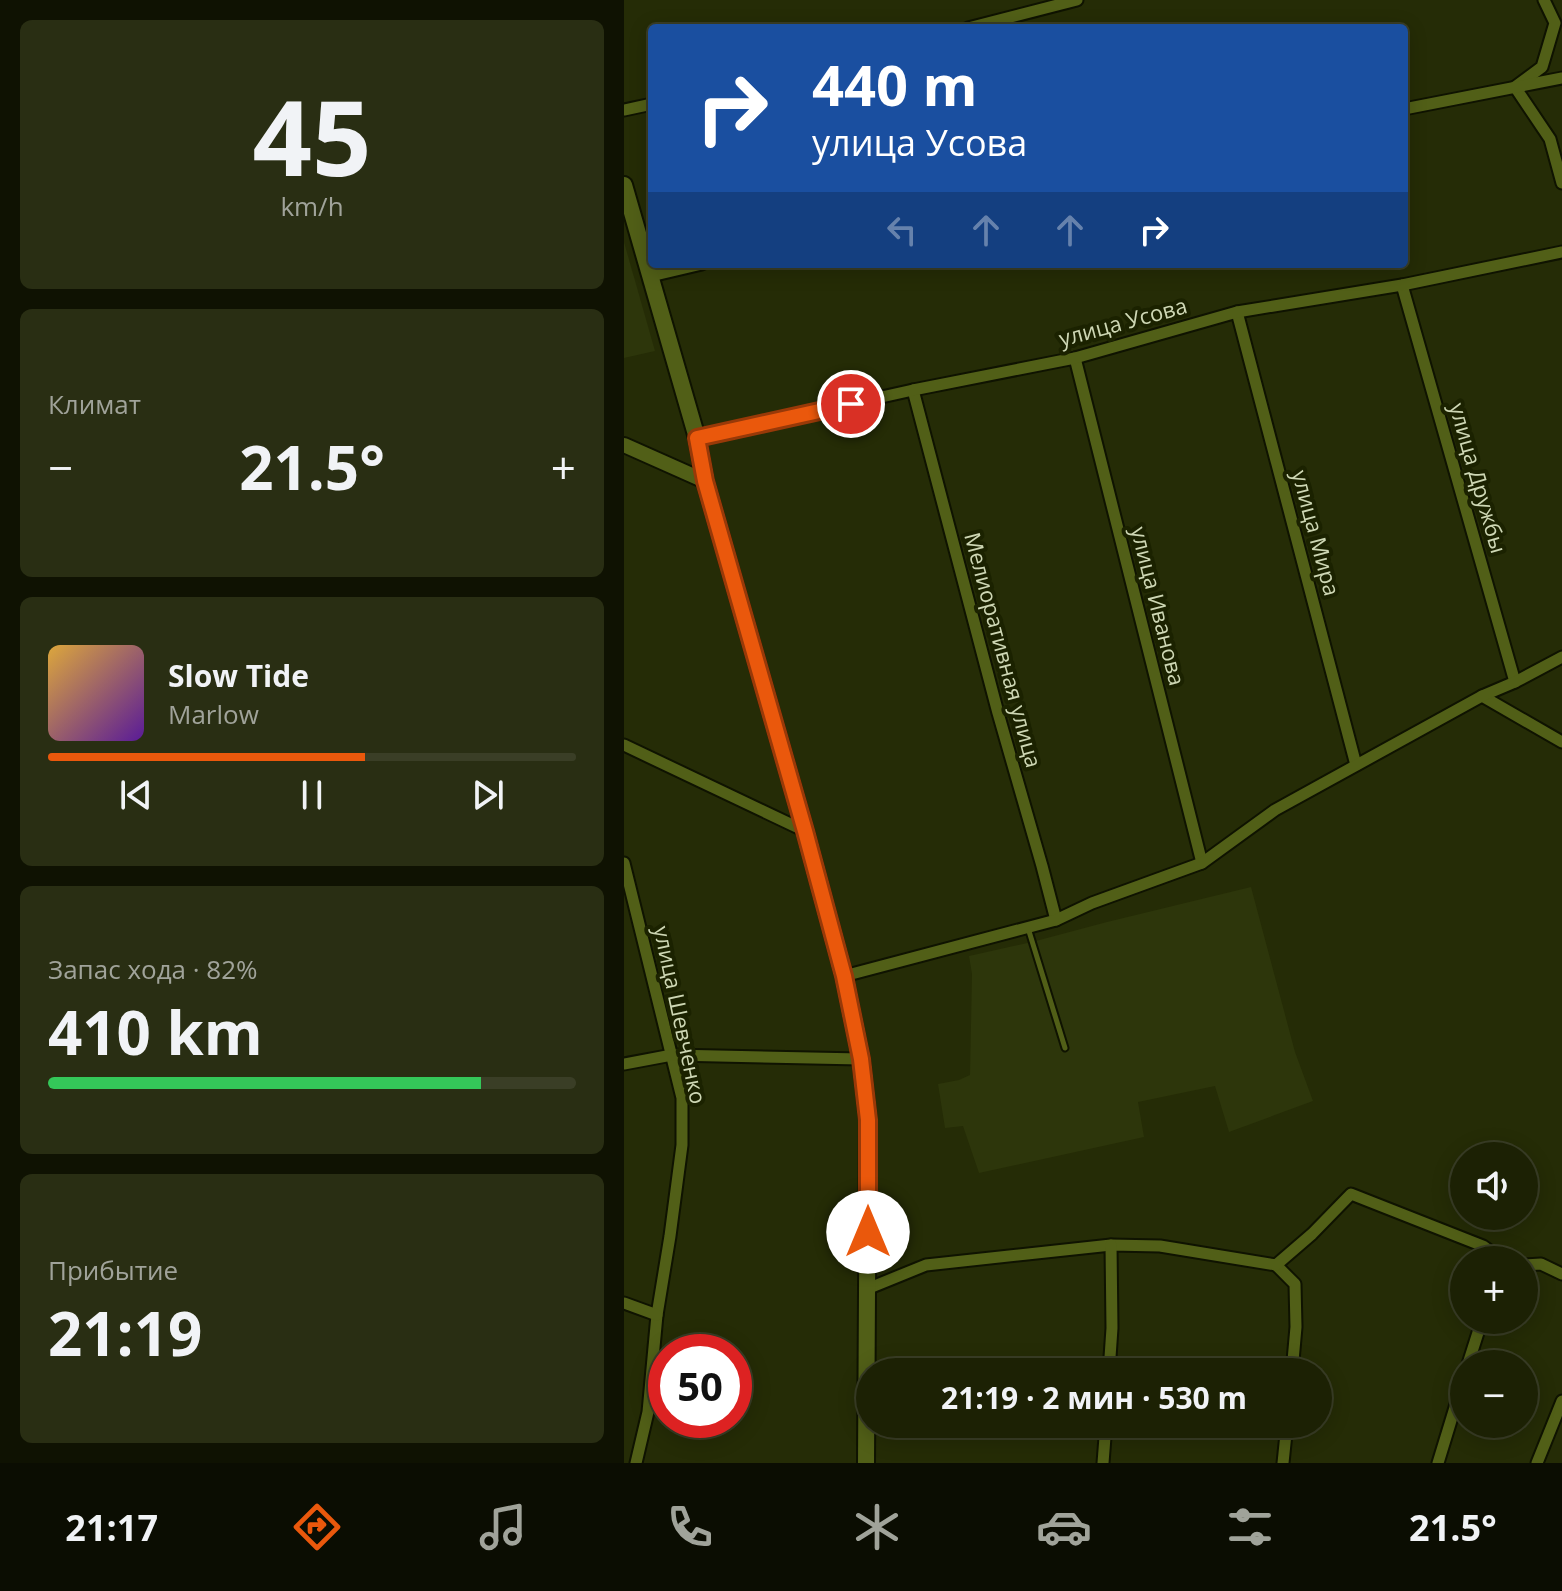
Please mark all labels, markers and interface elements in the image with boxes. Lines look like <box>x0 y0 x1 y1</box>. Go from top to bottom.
text: 440 m <box>812 46 978 122</box>
icon: right <box>680 56 784 160</box>
text: 45 <box>253 65 371 206</box>
text: улица Усова <box>812 118 1027 167</box>
text: km/h <box>280 188 344 224</box>
icon: left <box>880 208 924 252</box>
icon: ahead <box>964 208 1008 252</box>
icon: ahead <box>1048 208 1092 252</box>
icon: right <box>1132 208 1176 252</box>
street label: улица Усова <box>1055 290 1190 353</box>
pin <box>817 370 885 438</box>
icon: arrive <box>829 382 873 426</box>
text: Климат <box>48 386 141 422</box>
street label: улица Дружбы <box>1443 399 1515 556</box>
text: 21.5° <box>239 426 385 508</box>
text: − <box>48 437 73 497</box>
text: + <box>551 437 576 497</box>
street label: улица Мира <box>1286 467 1348 599</box>
street label: улица Иванова <box>1125 523 1193 688</box>
street label: Мелиоративная улица <box>958 529 1050 771</box>
text: Slow Tide <box>168 655 309 696</box>
text: Marlow <box>168 696 259 732</box>
icon: previous <box>114 773 158 817</box>
icon: pause <box>290 773 334 817</box>
icon: next <box>466 773 510 817</box>
street label: улица Шевченко <box>647 923 714 1107</box>
text: Запас хода · 82% <box>48 951 258 987</box>
text: 410 km <box>48 991 263 1073</box>
map controls <box>1450 1142 1538 1438</box>
button: sound <box>1450 1142 1538 1230</box>
position arrow <box>826 1190 910 1274</box>
button: + <box>1450 1246 1538 1334</box>
text: Прибытие <box>48 1252 178 1288</box>
text: 21:19 <box>48 1292 202 1374</box>
speed limit sign: 50 <box>648 1334 752 1438</box>
button: − <box>1450 1350 1538 1438</box>
text: 21:19 · 2 мин · 530 m <box>941 1377 1247 1418</box>
icon: directions <box>289 1499 345 1555</box>
icon: music <box>475 1499 531 1555</box>
icon: phone <box>662 1499 718 1555</box>
icon: climate <box>849 1499 905 1555</box>
icon: car <box>1036 1499 1092 1555</box>
icon: filters <box>1222 1499 1278 1555</box>
text: 21:17 <box>65 1503 158 1552</box>
text: 21.5° <box>1409 1503 1497 1552</box>

